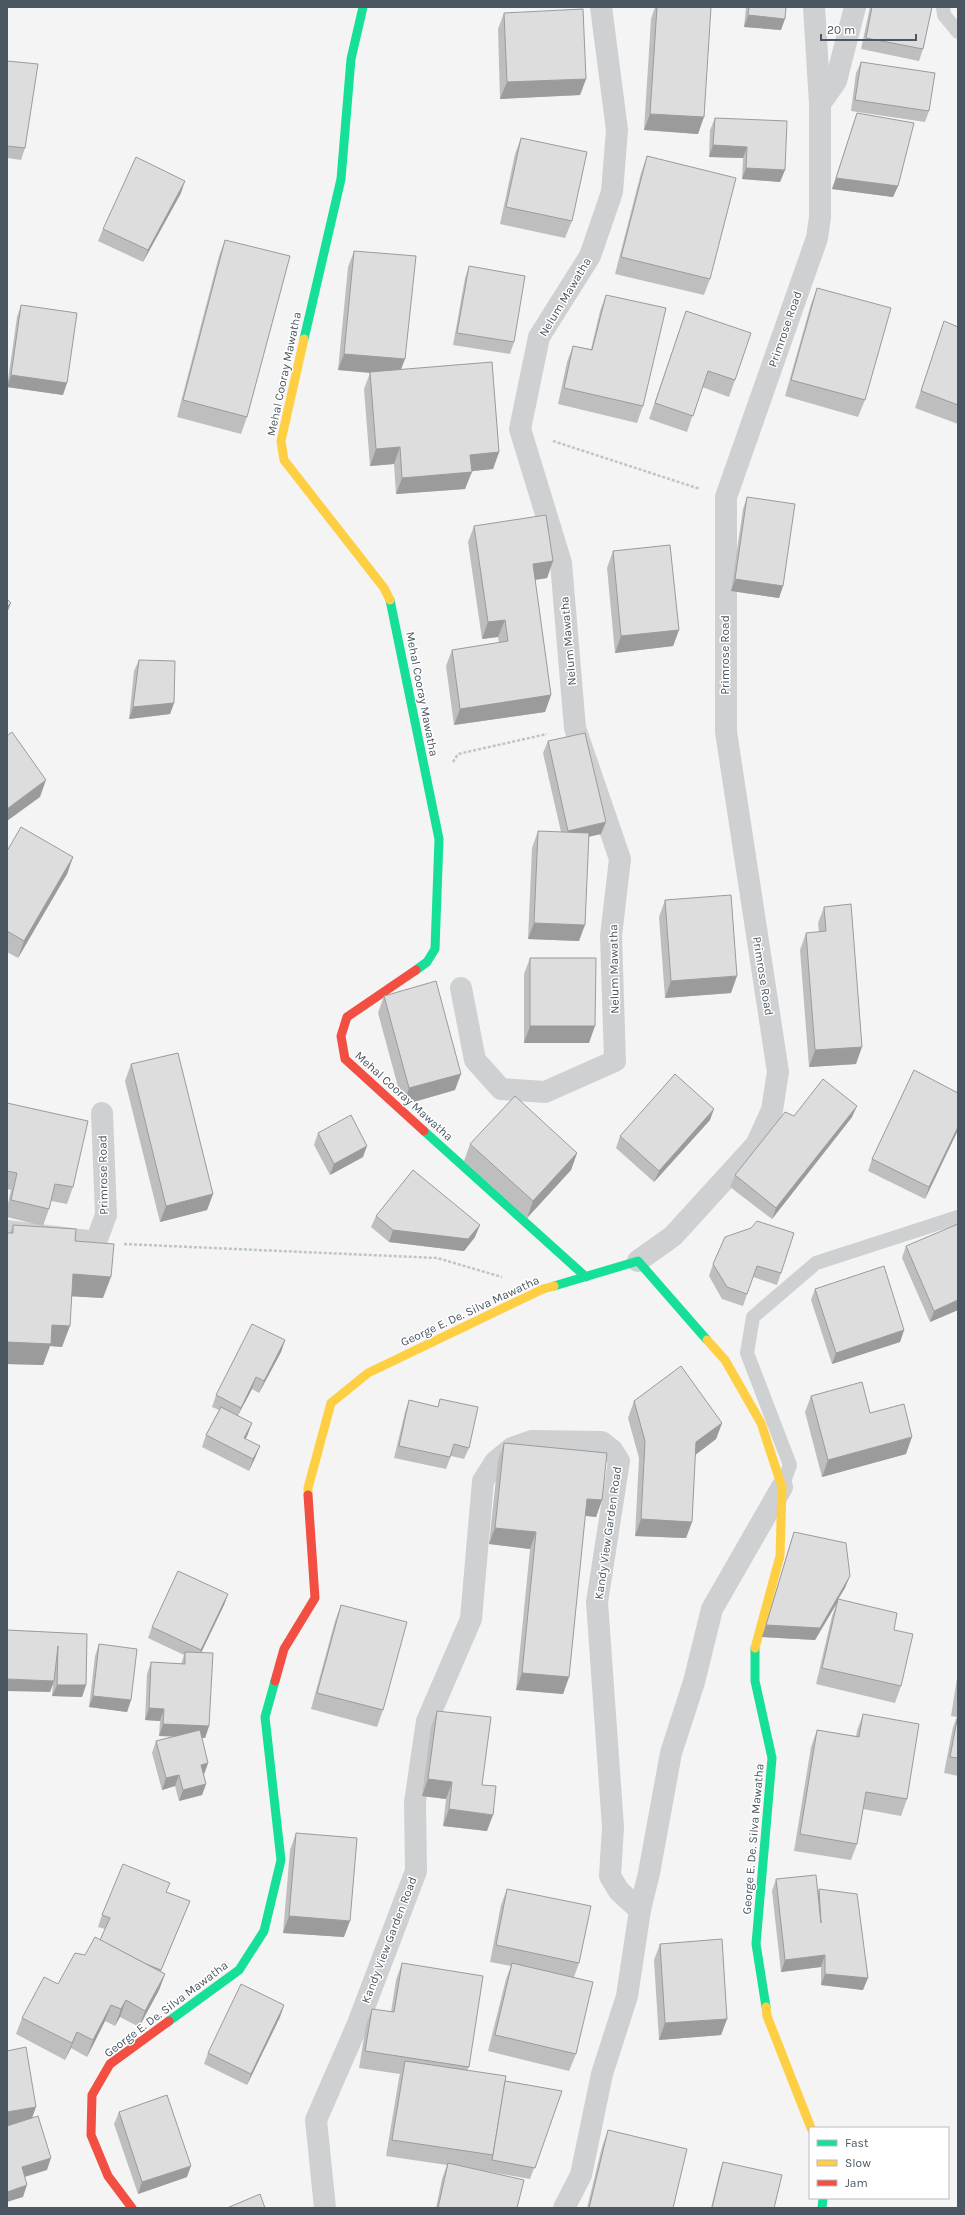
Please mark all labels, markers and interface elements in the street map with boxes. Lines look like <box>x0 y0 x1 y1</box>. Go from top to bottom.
scale bar <box>821 16 916 42</box>
text: 20 m <box>827 23 855 37</box>
street label: Nelum Mawatha <box>536 255 594 339</box>
street label: Primrose Road <box>765 289 805 369</box>
street label: Mehal Cooray Mawatha <box>264 311 304 437</box>
street label: Nelum Mawatha <box>557 596 579 686</box>
street label: Primrose Road <box>718 615 732 695</box>
street label: Mehal Cooray Mawatha <box>403 630 441 758</box>
street label: Nelum Mawatha <box>606 924 622 1014</box>
street label: Primrose Road <box>750 936 776 1016</box>
street label: Mehal Cooray Mawatha <box>352 1048 456 1144</box>
street label: Primrose Road <box>95 1135 111 1215</box>
street label: George E. De. Silva Mawatha <box>398 1273 542 1349</box>
street label: Kandy View Garden Road <box>592 1465 624 1601</box>
street label: George E. De. Silva Mawatha <box>739 1763 767 1915</box>
street label: Kandy View Garden Road <box>358 1875 420 2005</box>
street label: George E. De. Silva Mawatha <box>101 1958 231 2060</box>
legend <box>809 2127 949 2199</box>
text: Fast <box>845 2136 869 2150</box>
text: Slow <box>845 2156 871 2170</box>
text: Jam <box>845 2176 868 2190</box>

